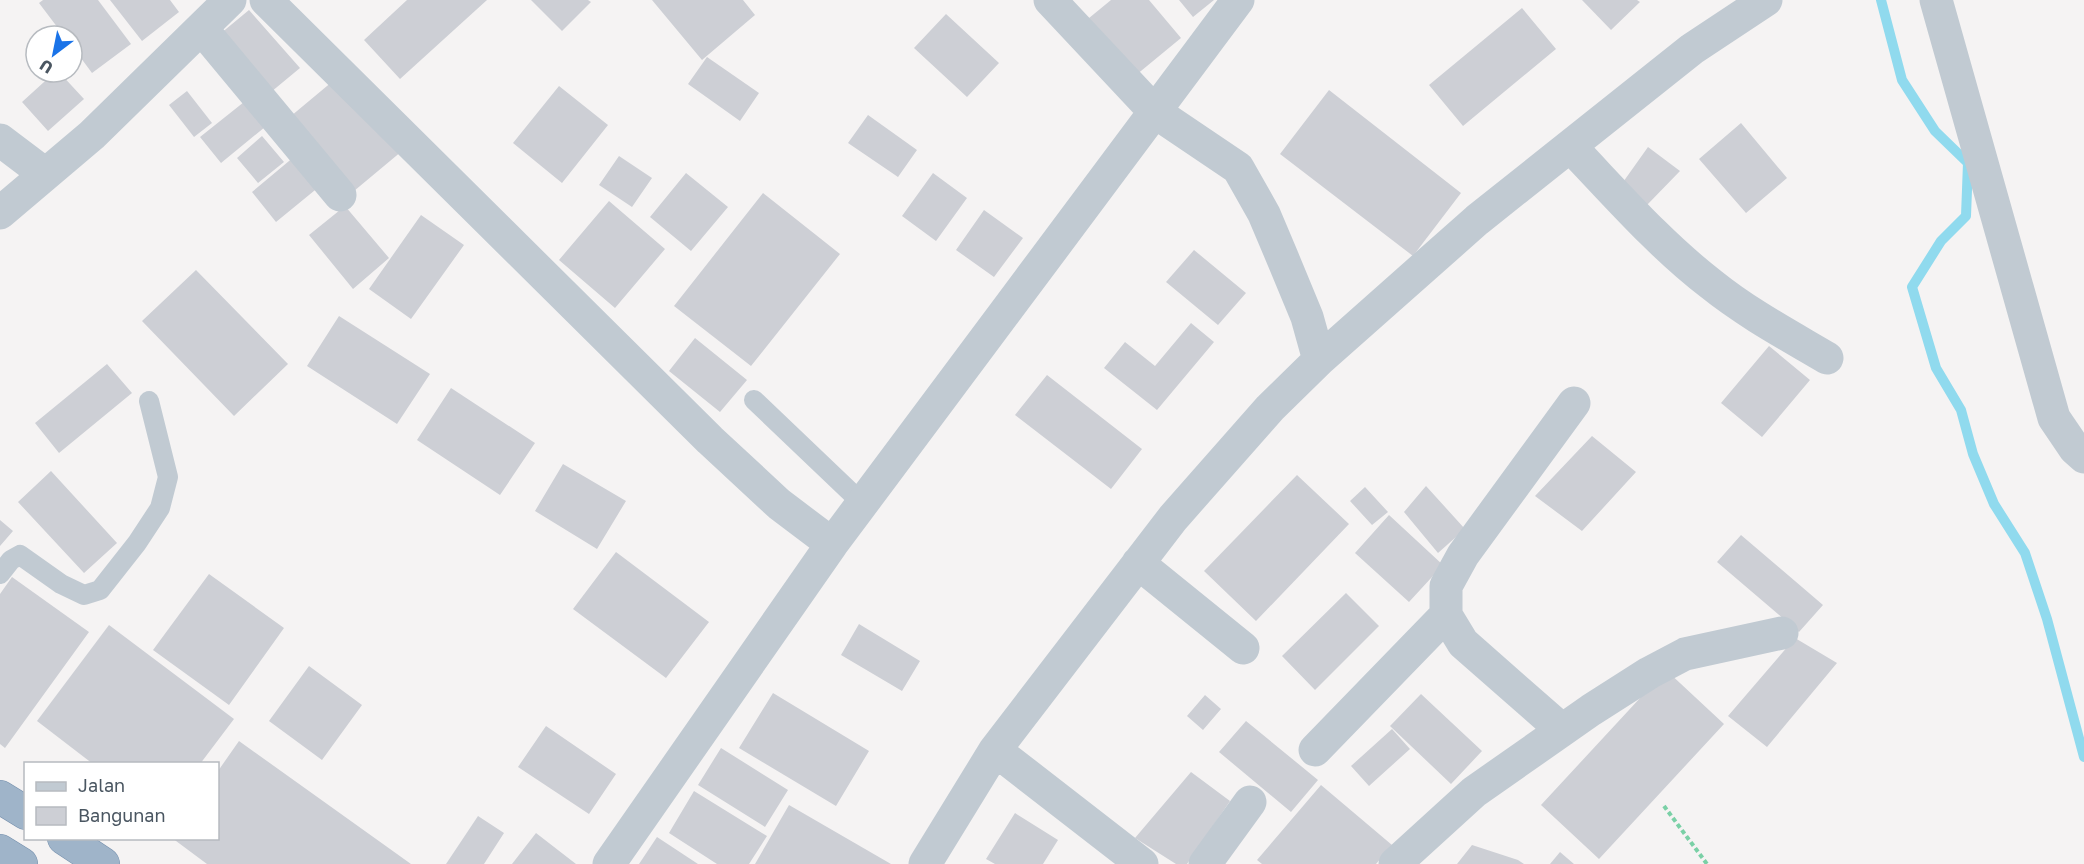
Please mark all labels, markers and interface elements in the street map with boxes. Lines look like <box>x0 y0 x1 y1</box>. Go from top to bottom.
north arrow <box>24 24 84 84</box>
text: U <box>36 55 56 78</box>
legend <box>24 762 219 840</box>
text: Jalan <box>78 774 125 796</box>
text: Bangunan <box>78 804 166 826</box>

